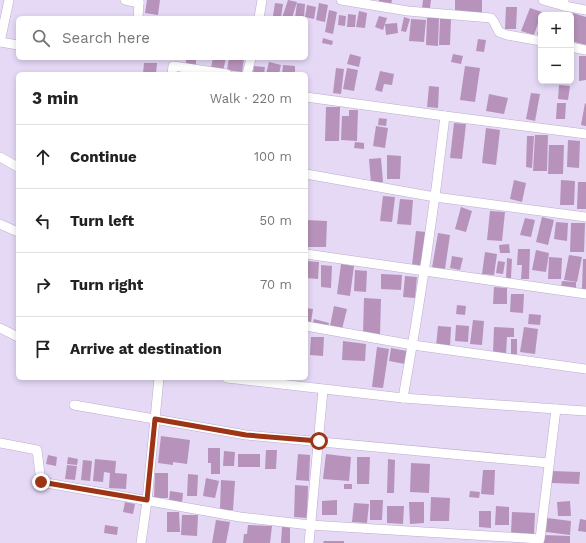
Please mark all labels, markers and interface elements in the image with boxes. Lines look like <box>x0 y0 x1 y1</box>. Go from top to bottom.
map controls <box>538 12 574 84</box>
button: + <box>538 12 574 48</box>
search box <box>16 16 308 60</box>
icon: search <box>30 27 52 49</box>
text: Search here <box>62 29 150 47</box>
button: − <box>538 48 574 84</box>
text: 3 min <box>32 88 78 108</box>
text: Walk · 220 m <box>210 91 292 106</box>
icon: ahead <box>32 146 54 168</box>
text: Continue <box>70 148 137 166</box>
text: 100 m <box>254 149 292 164</box>
icon: left <box>32 210 54 232</box>
text: Turn left <box>70 212 134 230</box>
text: 50 m <box>260 213 292 228</box>
icon: right <box>32 274 54 296</box>
text: Turn right <box>70 276 143 294</box>
text: 70 m <box>260 277 292 292</box>
icon: arrive <box>32 338 54 360</box>
text: Arrive at destination <box>70 340 222 358</box>
route start <box>310 432 328 450</box>
route end <box>32 473 50 491</box>

